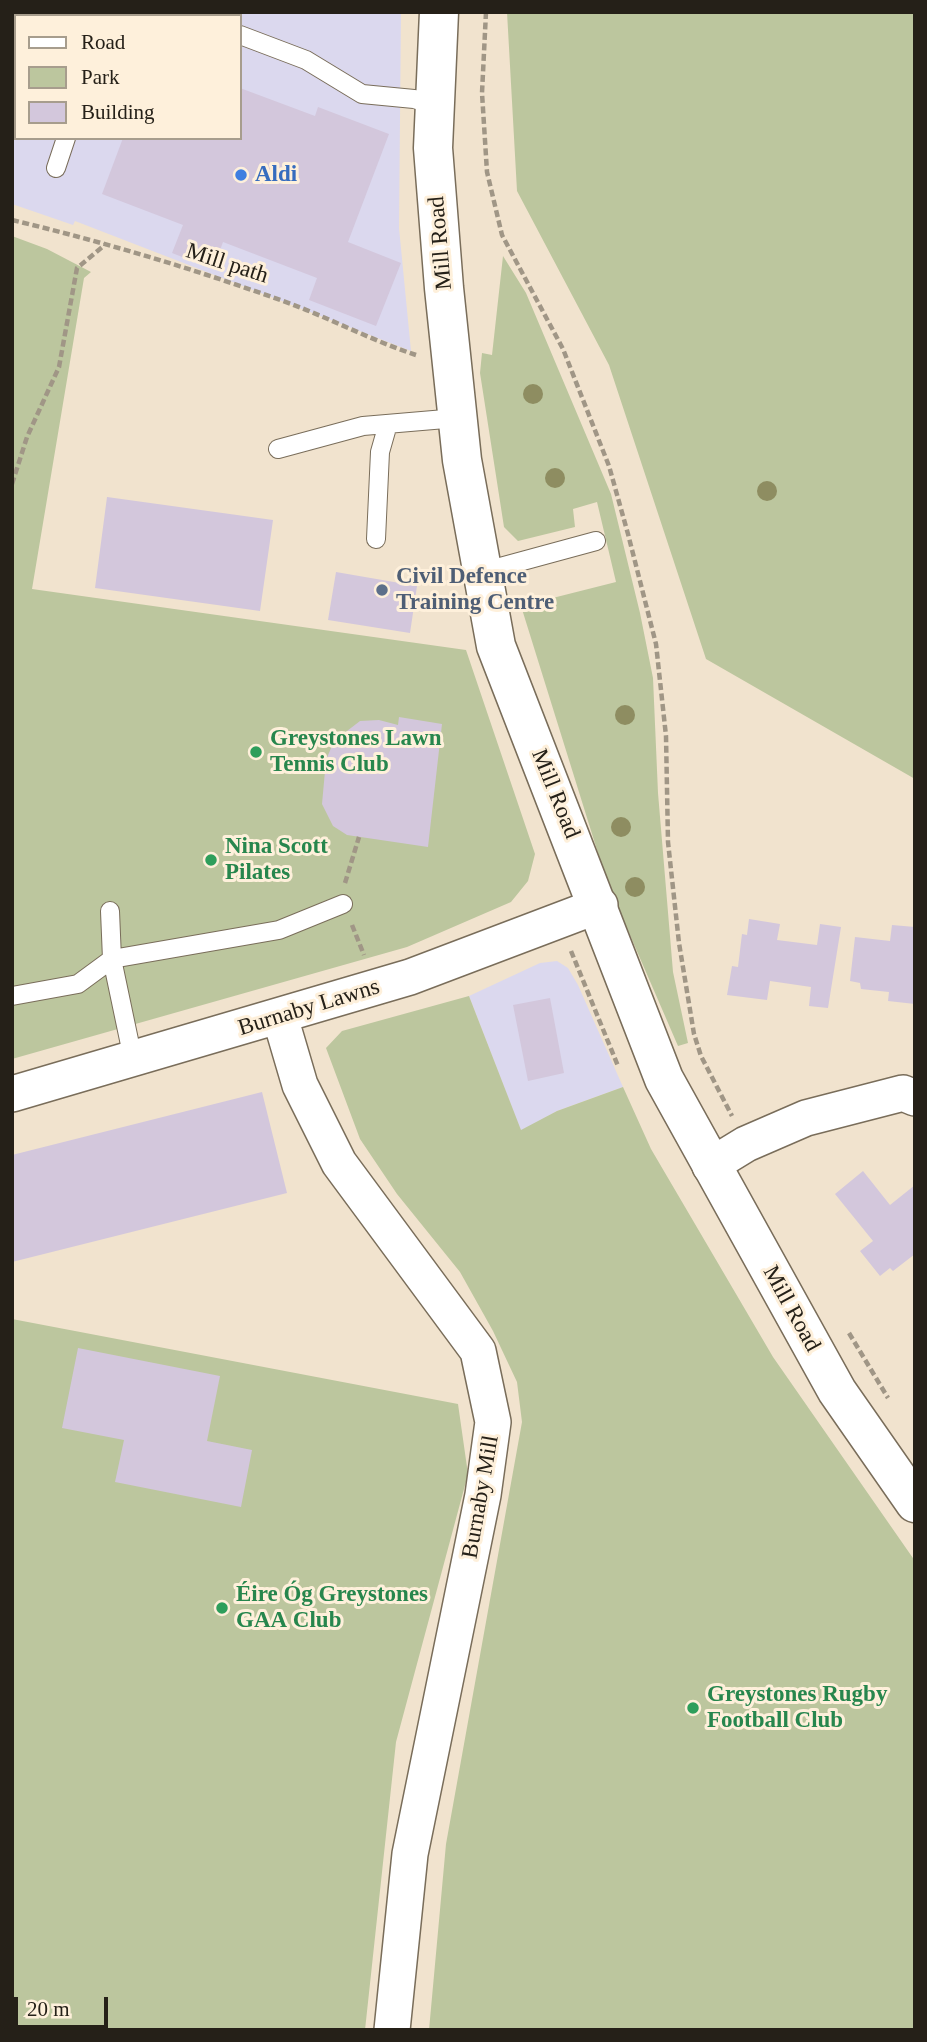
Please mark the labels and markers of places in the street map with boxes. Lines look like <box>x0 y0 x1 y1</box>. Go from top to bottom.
place label: Aldi <box>255 161 297 189</box>
marker: Aldi <box>233 167 249 183</box>
place label: Civil Defence Training Centre <box>396 563 554 617</box>
marker: Civil Defence Training Centre <box>374 582 390 598</box>
place label: Greystones Lawn Tennis Club <box>270 725 441 779</box>
marker: Greystones Lawn Tennis Club <box>248 744 264 760</box>
place label: Nina Scott Pilates <box>225 833 328 887</box>
marker: Nina Scott Pilates <box>203 852 219 868</box>
place label: Éire Óg Greystones GAA Club <box>236 1581 428 1635</box>
marker: Éire Óg Greystones GAA Club <box>214 1600 230 1616</box>
place label: Greystones Rugby Football Club <box>707 1681 887 1735</box>
marker: Greystones Rugby Football Club <box>685 1700 701 1716</box>

